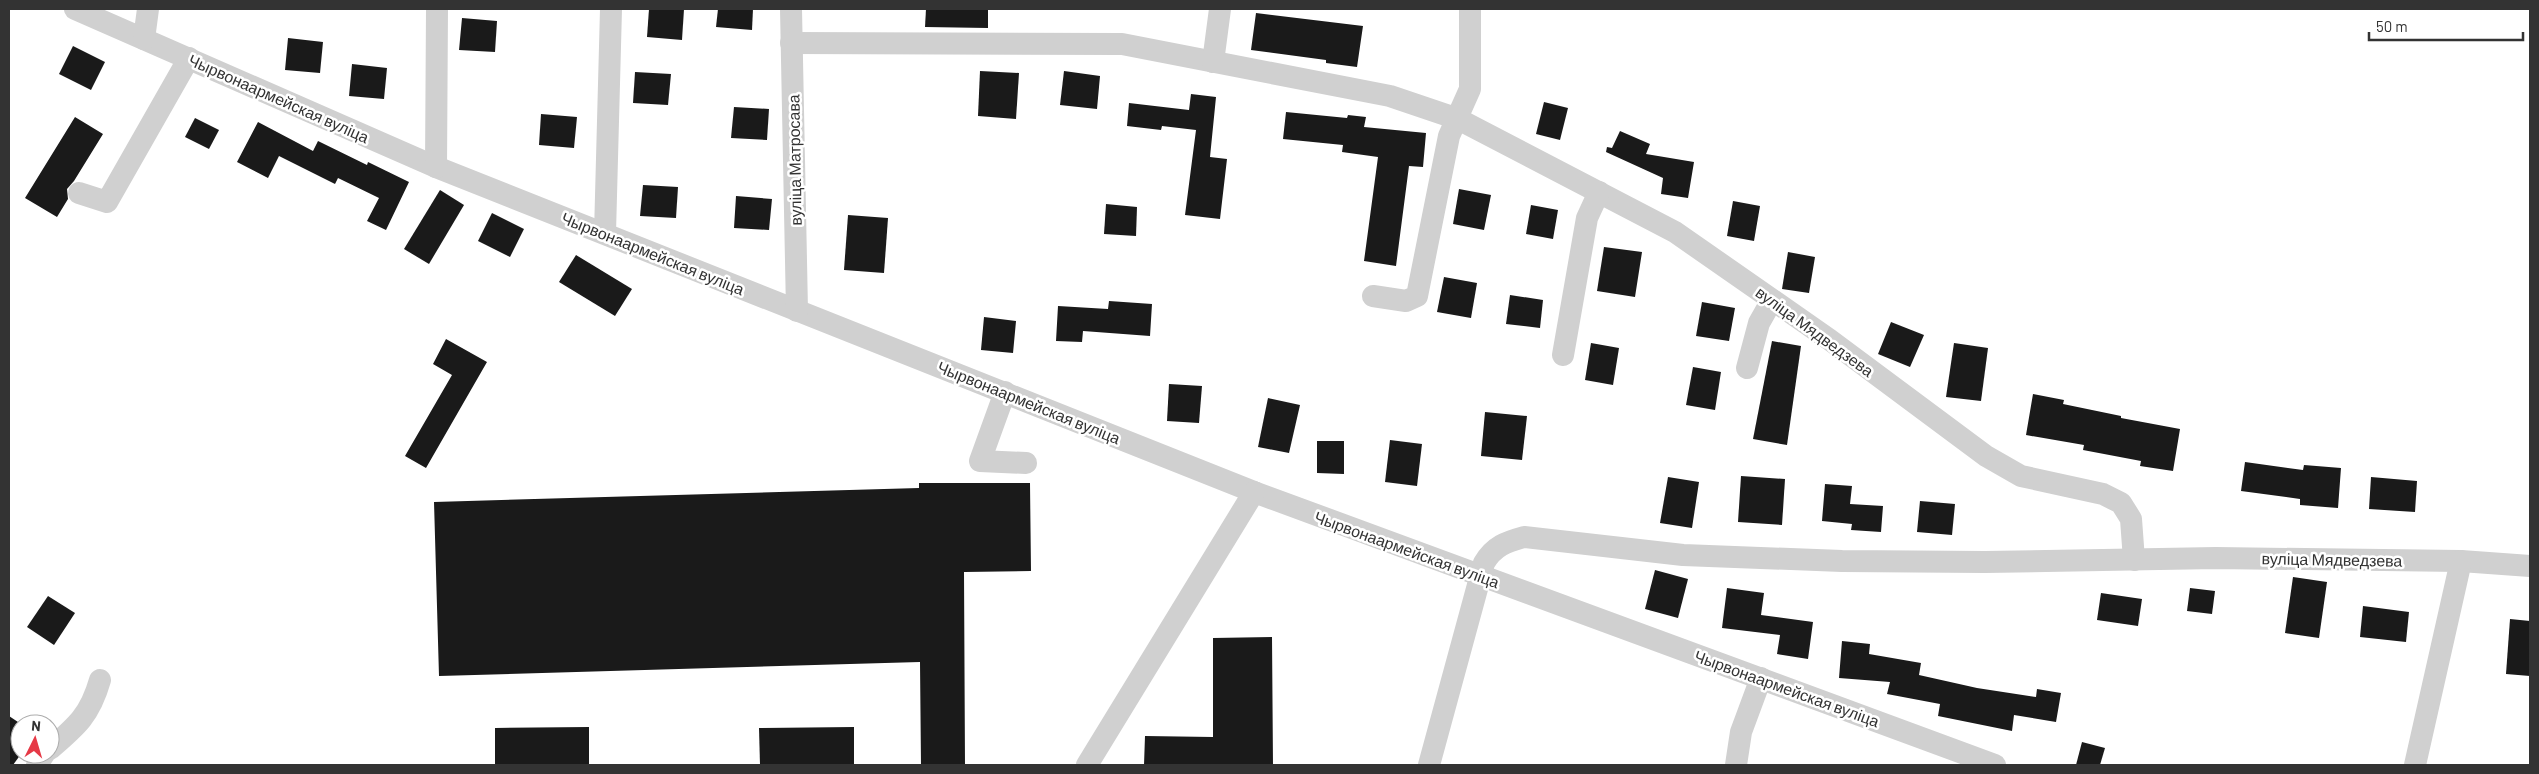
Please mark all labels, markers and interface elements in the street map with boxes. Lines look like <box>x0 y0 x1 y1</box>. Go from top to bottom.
scale bar <box>2369 10 2523 42</box>
text: 50 m <box>2376 17 2408 35</box>
street label: Чырвонаармейская вуліца <box>186 50 372 146</box>
street label: вуліца Матросава <box>783 94 805 226</box>
street label: Чырвонаармейская вуліца <box>559 208 747 298</box>
street label: вуліца Мядведзева <box>1752 282 1878 380</box>
street label: Чырвонаармейская вуліца <box>935 357 1123 447</box>
street label: Чырвонаармейская вуліца <box>1312 507 1502 591</box>
street label: вуліца Мядведзева <box>2261 548 2403 570</box>
street label: Чырвонаармейская вуліца <box>1692 646 1882 730</box>
north arrow <box>10 714 60 764</box>
text: N <box>31 717 42 734</box>

